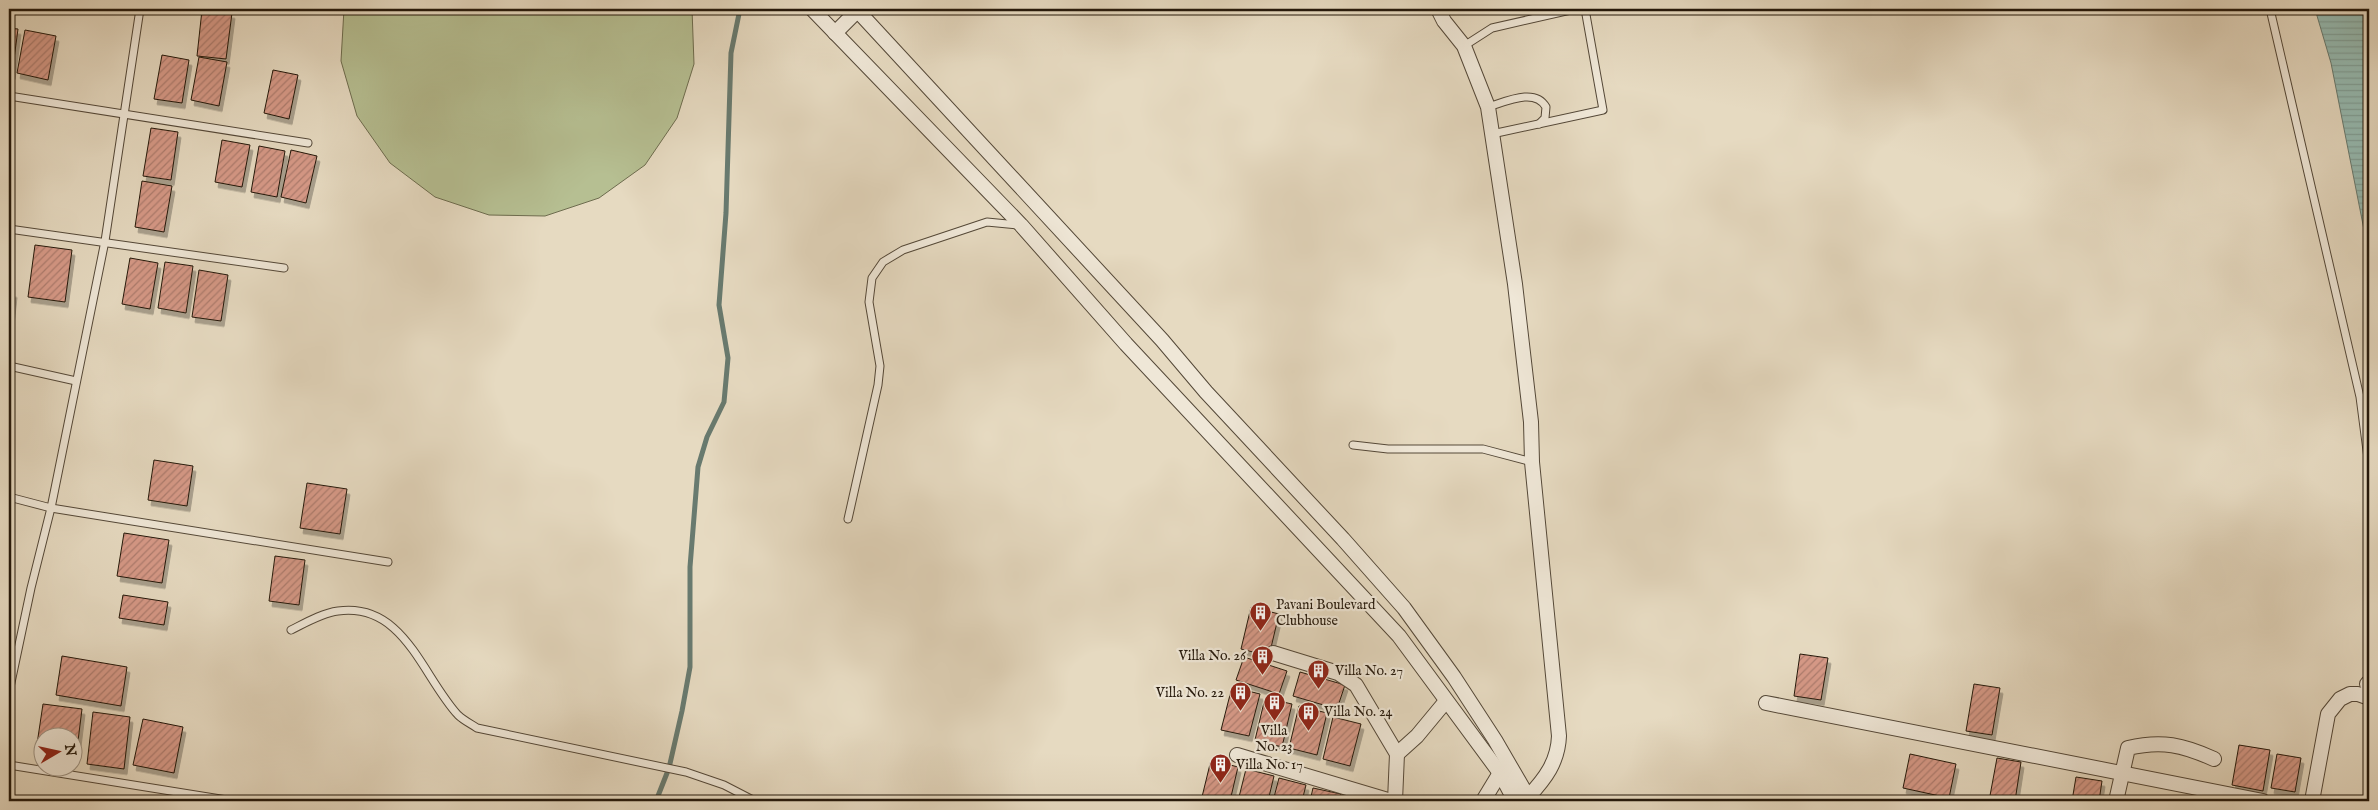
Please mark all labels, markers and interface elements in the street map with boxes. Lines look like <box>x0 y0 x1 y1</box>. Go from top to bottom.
place label: Pavani Boulevard Clubhouse <box>1276 596 1376 630</box>
building icon: Pavani Boulevard Clubhouse <box>1248 601 1272 632</box>
building icon: Villa No. 26 <box>1250 644 1274 675</box>
place label: Villa No. 26 <box>1178 647 1247 665</box>
building icon: Villa No. 27 <box>1307 659 1331 690</box>
place label: Villa No. 27 <box>1334 662 1403 680</box>
building icon: Villa No. 22 <box>1228 681 1252 712</box>
place label: Villa No. 22 <box>1155 684 1224 702</box>
building icon: Villa No. 23 <box>1262 691 1286 722</box>
building icon: Villa No. 24 <box>1296 700 1320 731</box>
place label: Villa No. 24 <box>1323 703 1393 721</box>
place label: Villa No. 23 <box>1255 722 1293 756</box>
north arrow <box>32 728 82 778</box>
text: N <box>60 742 80 758</box>
building icon: Villa No. 17 <box>1208 753 1232 784</box>
place label: Villa No. 17 <box>1235 756 1303 774</box>

